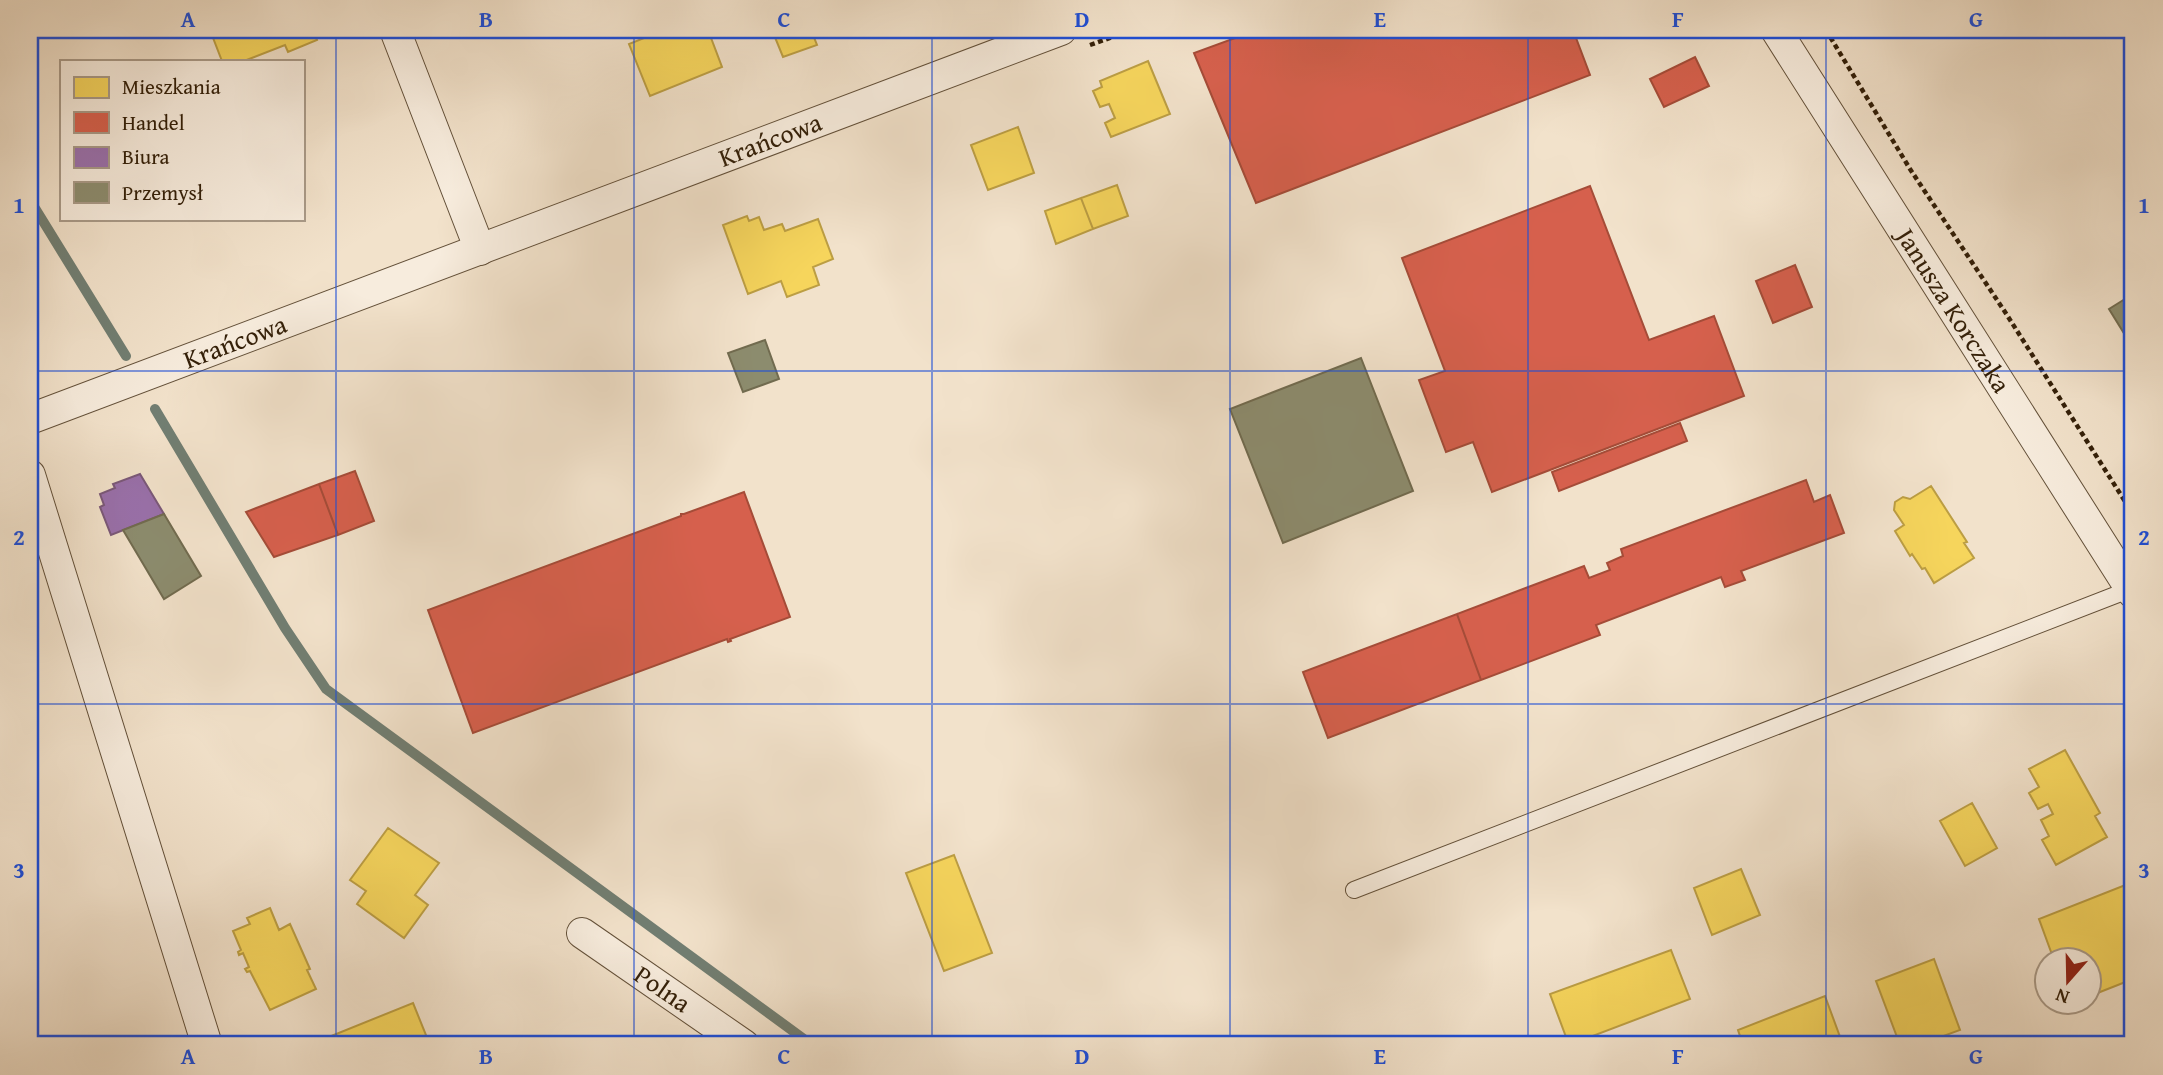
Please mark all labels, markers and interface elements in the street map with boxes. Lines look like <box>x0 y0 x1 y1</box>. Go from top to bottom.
text: A <box>181 2 196 35</box>
text: B <box>479 2 493 35</box>
text: C <box>777 2 791 35</box>
text: D <box>1075 2 1090 35</box>
text: E <box>1374 2 1386 35</box>
text: F <box>1672 2 1684 35</box>
text: G <box>1969 2 1983 35</box>
legend <box>60 60 304 220</box>
text: Mieszkania <box>122 71 221 102</box>
street label: Krańcowa <box>713 102 828 177</box>
text: Handel <box>122 107 185 138</box>
text: Biura <box>122 141 170 172</box>
text: Przemysł <box>122 177 203 208</box>
text: 1 <box>13 188 25 221</box>
text: 1 <box>2138 188 2150 221</box>
street label: Janusza Korczaka <box>1886 217 2022 401</box>
street label: Krańcowa <box>178 304 293 378</box>
text: 2 <box>13 520 25 553</box>
text: 2 <box>2138 520 2150 553</box>
text: 3 <box>13 853 25 886</box>
text: 3 <box>2138 853 2150 886</box>
north arrow <box>2034 946 2104 1016</box>
street label: Polna <box>627 955 700 1022</box>
text: N <box>2051 982 2073 1012</box>
text: A <box>181 1039 196 1072</box>
text: B <box>479 1039 493 1072</box>
text: C <box>777 1039 791 1072</box>
text: D <box>1075 1039 1090 1072</box>
text: E <box>1374 1039 1386 1072</box>
text: F <box>1672 1039 1684 1072</box>
text: G <box>1969 1039 1983 1072</box>

